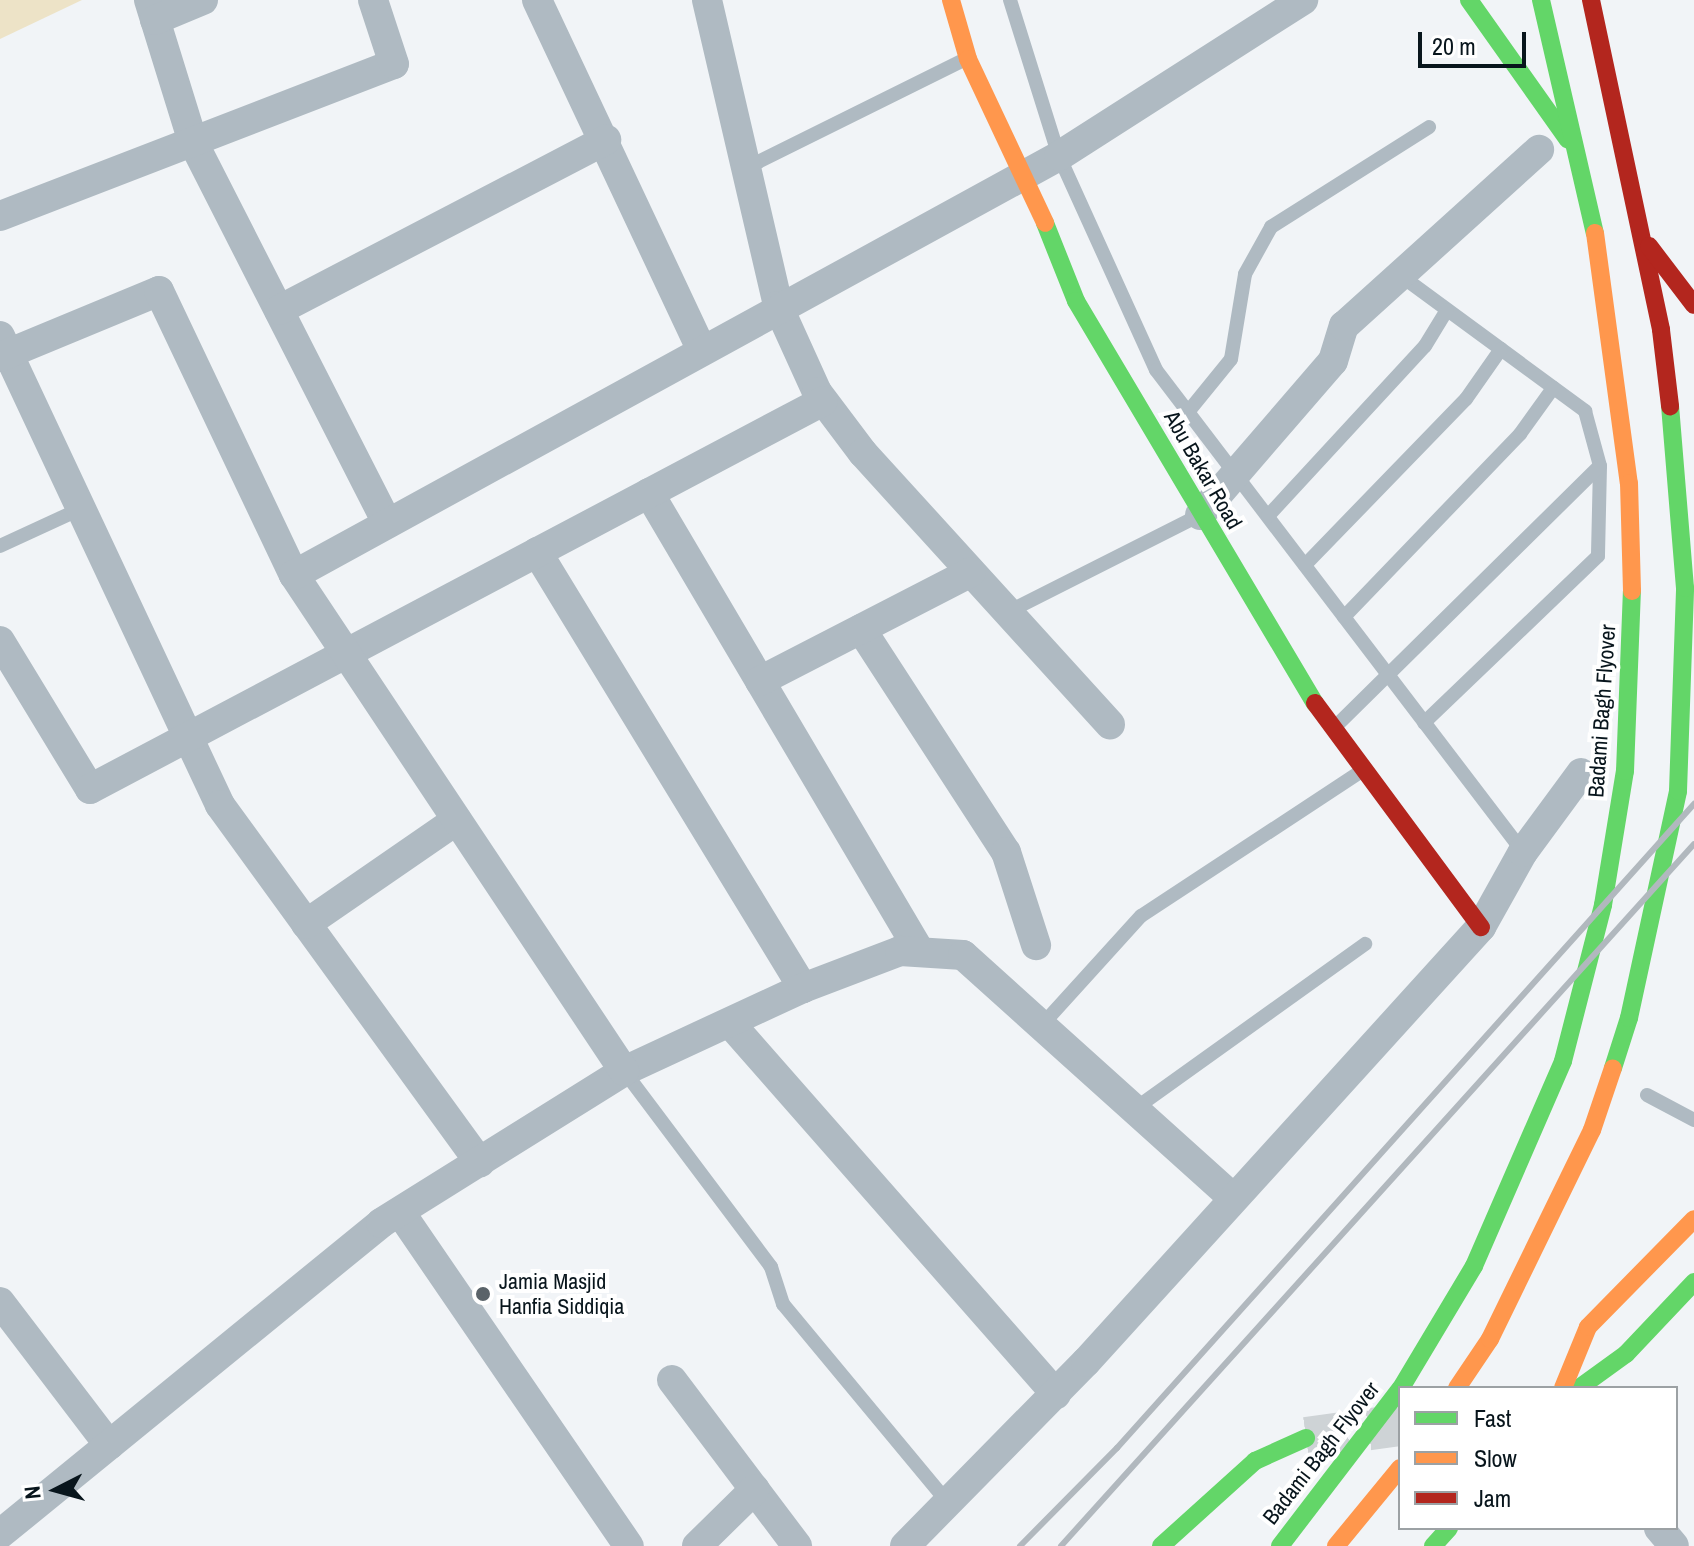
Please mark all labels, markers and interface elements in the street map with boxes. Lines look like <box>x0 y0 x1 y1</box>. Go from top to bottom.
scale bar <box>1422 16 1530 66</box>
text: 20 m <box>1432 30 1476 62</box>
street label: Abu Bakar Road <box>1158 406 1248 534</box>
street label: Badami Bagh Flyover <box>1583 624 1621 798</box>
place label: Jamia Masjid Hanfia Siddiqia <box>499 1268 624 1320</box>
marker: Jamia Masjid Hanfia Siddiqia <box>474 1285 492 1303</box>
street label: Badami Bagh Flyover <box>1257 1377 1385 1529</box>
legend <box>1398 1386 1678 1530</box>
text: Fast <box>1474 1402 1511 1434</box>
text: Slow <box>1474 1442 1517 1474</box>
north arrow <box>16 1450 96 1530</box>
text: Jam <box>1474 1482 1511 1514</box>
text: N <box>17 1484 48 1501</box>

